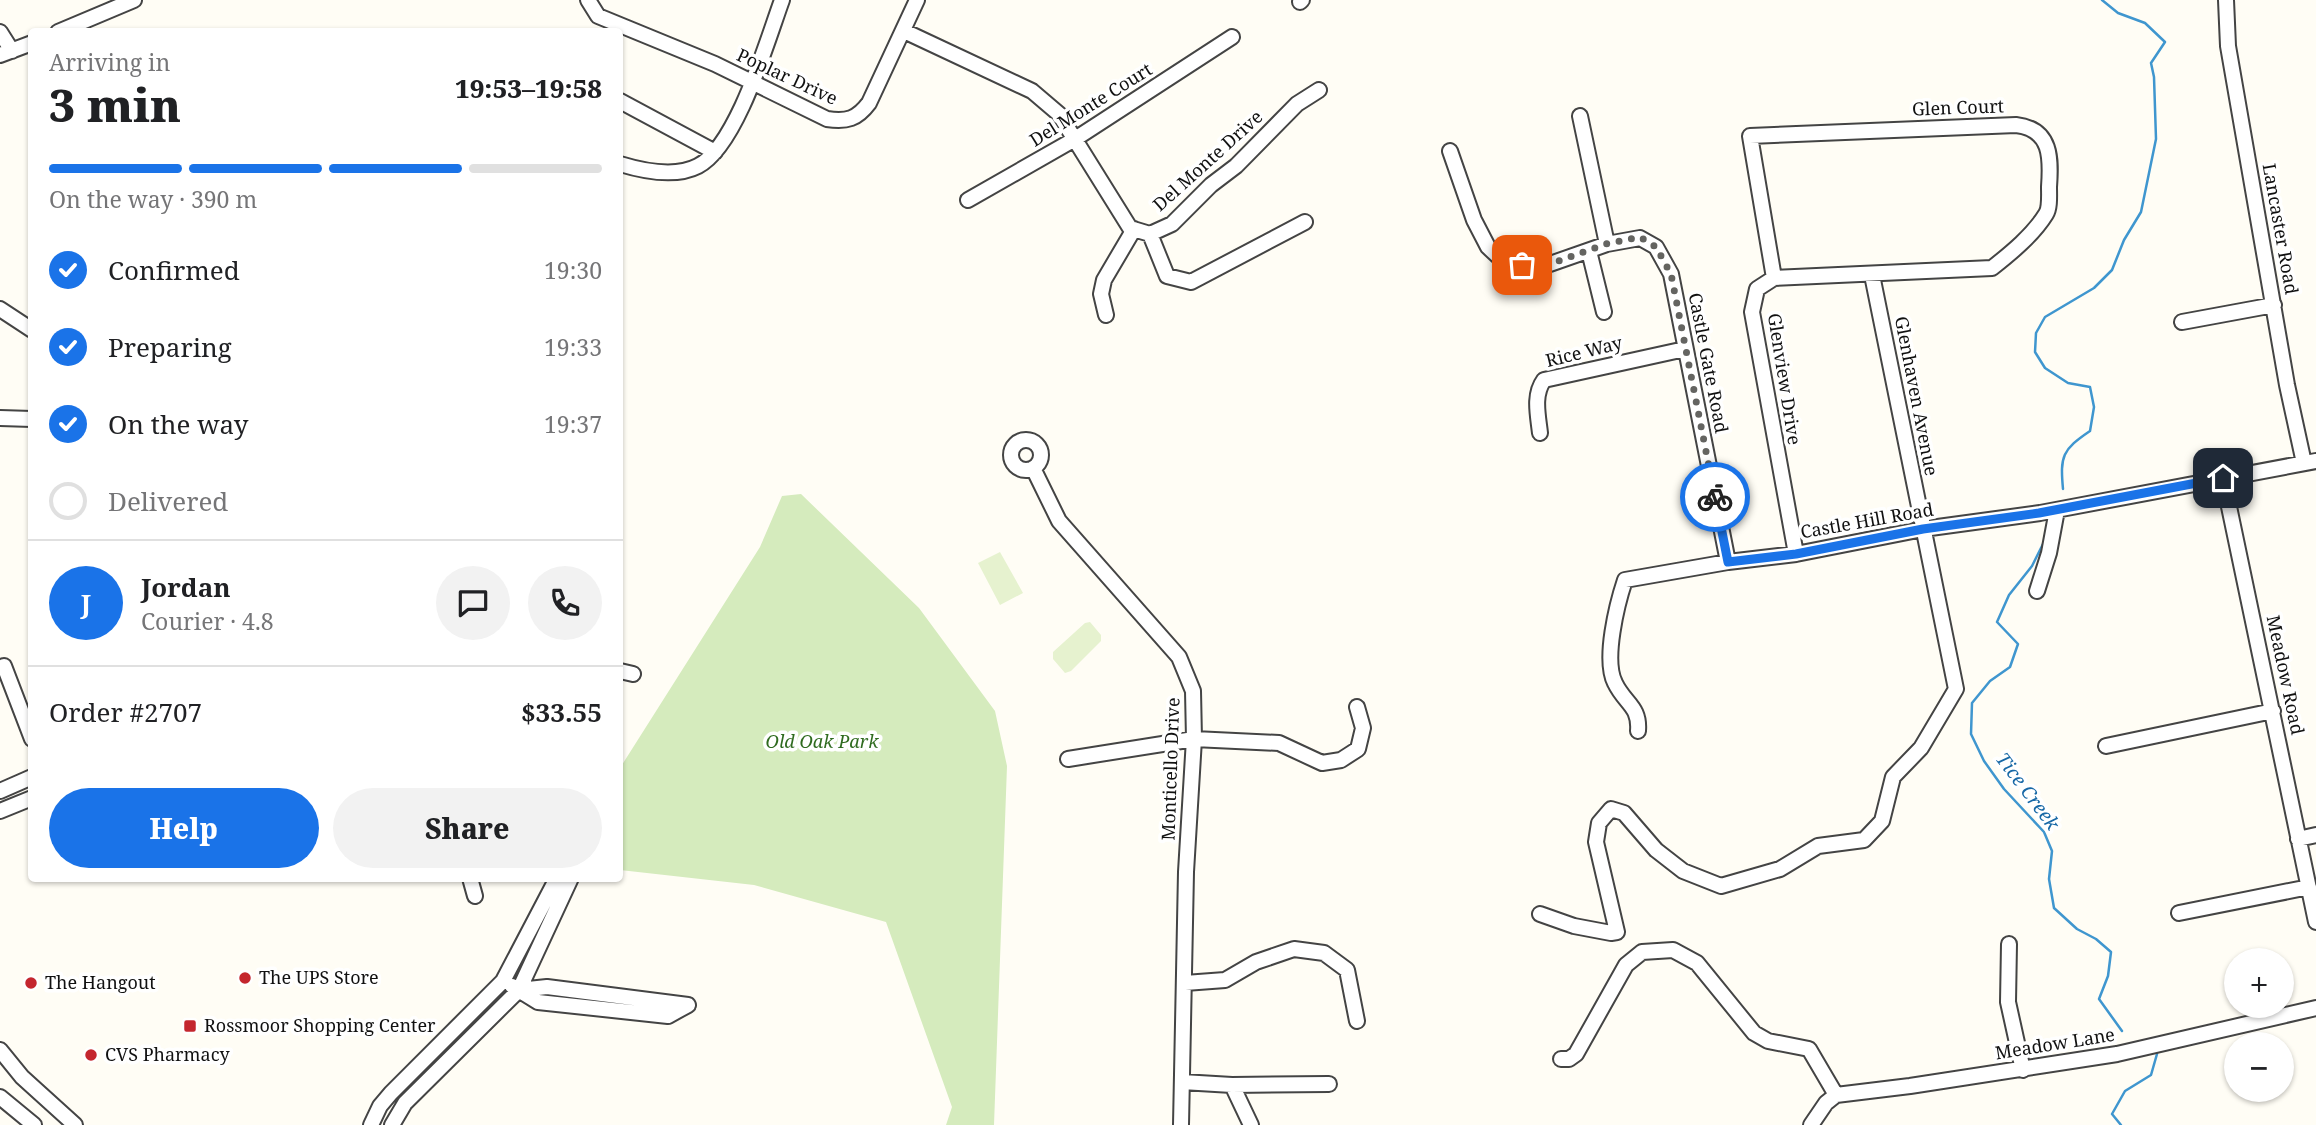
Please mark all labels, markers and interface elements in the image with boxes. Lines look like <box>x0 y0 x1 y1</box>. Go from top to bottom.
street label: Poplar Drive <box>733 42 842 110</box>
text: Arriving in <box>49 46 170 78</box>
street label: Del Monte Court <box>1025 57 1156 151</box>
text: 19:53–19:58 <box>455 70 602 106</box>
text: 3 min <box>49 73 181 135</box>
street label: Glen Court <box>1912 93 2004 121</box>
street label: Del Monte Drive <box>1147 105 1267 216</box>
street label: Lancaster Road <box>2258 161 2304 296</box>
text: On the way · 390 m <box>49 183 257 215</box>
pin <box>1492 235 1552 295</box>
icon: bag <box>1503 246 1541 284</box>
icon: check <box>49 251 87 289</box>
text: Confirmed <box>108 252 240 288</box>
text: 19:30 <box>544 254 602 286</box>
street label: Castle Gate Road <box>1684 291 1734 435</box>
street label: Glenview Drive <box>1763 311 1807 446</box>
street label: Glenhaven Avenue <box>1890 314 1944 478</box>
icon: check <box>49 328 87 366</box>
text: Preparing <box>108 329 232 365</box>
street label: Rice Way <box>1543 330 1625 372</box>
text: 19:33 <box>544 331 602 363</box>
icon: check <box>49 405 87 443</box>
text: On the way <box>108 406 248 442</box>
text: 19:37 <box>544 408 602 440</box>
pin <box>2193 448 2253 508</box>
icon: home <box>2204 459 2242 497</box>
courier <box>1680 462 1750 532</box>
icon: bike <box>1696 478 1734 516</box>
text: Delivered <box>108 483 228 519</box>
street label: Castle Hill Road <box>1798 496 1935 544</box>
button: chat <box>436 566 510 640</box>
button: phone <box>528 566 602 640</box>
text: Jordan <box>141 569 231 605</box>
text: J <box>81 585 91 621</box>
text: Courier · 4.8 <box>141 605 274 637</box>
street label: Meadow Road <box>2262 613 2310 737</box>
text: Order #2707 <box>49 694 202 730</box>
text: $33.55 <box>521 694 602 730</box>
street label: Monticello Drive <box>1156 697 1184 841</box>
park label: Old Oak Park <box>766 729 879 753</box>
water label: Tice Creek <box>1990 747 2066 836</box>
button: Help <box>49 788 319 868</box>
button: Share <box>333 788 602 868</box>
map controls <box>2224 948 2294 1102</box>
button: + <box>2224 948 2294 1018</box>
place label: The UPS Store <box>259 965 379 989</box>
place label: The Hangout <box>45 970 156 994</box>
marker: The UPS Store <box>237 970 253 986</box>
marker: The Hangout <box>23 975 39 991</box>
place label: Rossmoor Shopping Center <box>204 1013 436 1037</box>
marker: Rossmoor Shopping Center <box>182 1018 198 1034</box>
street label: Meadow Lane <box>1993 1022 2116 1064</box>
button: − <box>2224 1032 2294 1102</box>
place label: CVS Pharmacy <box>105 1042 231 1066</box>
marker: CVS Pharmacy <box>83 1047 99 1063</box>

